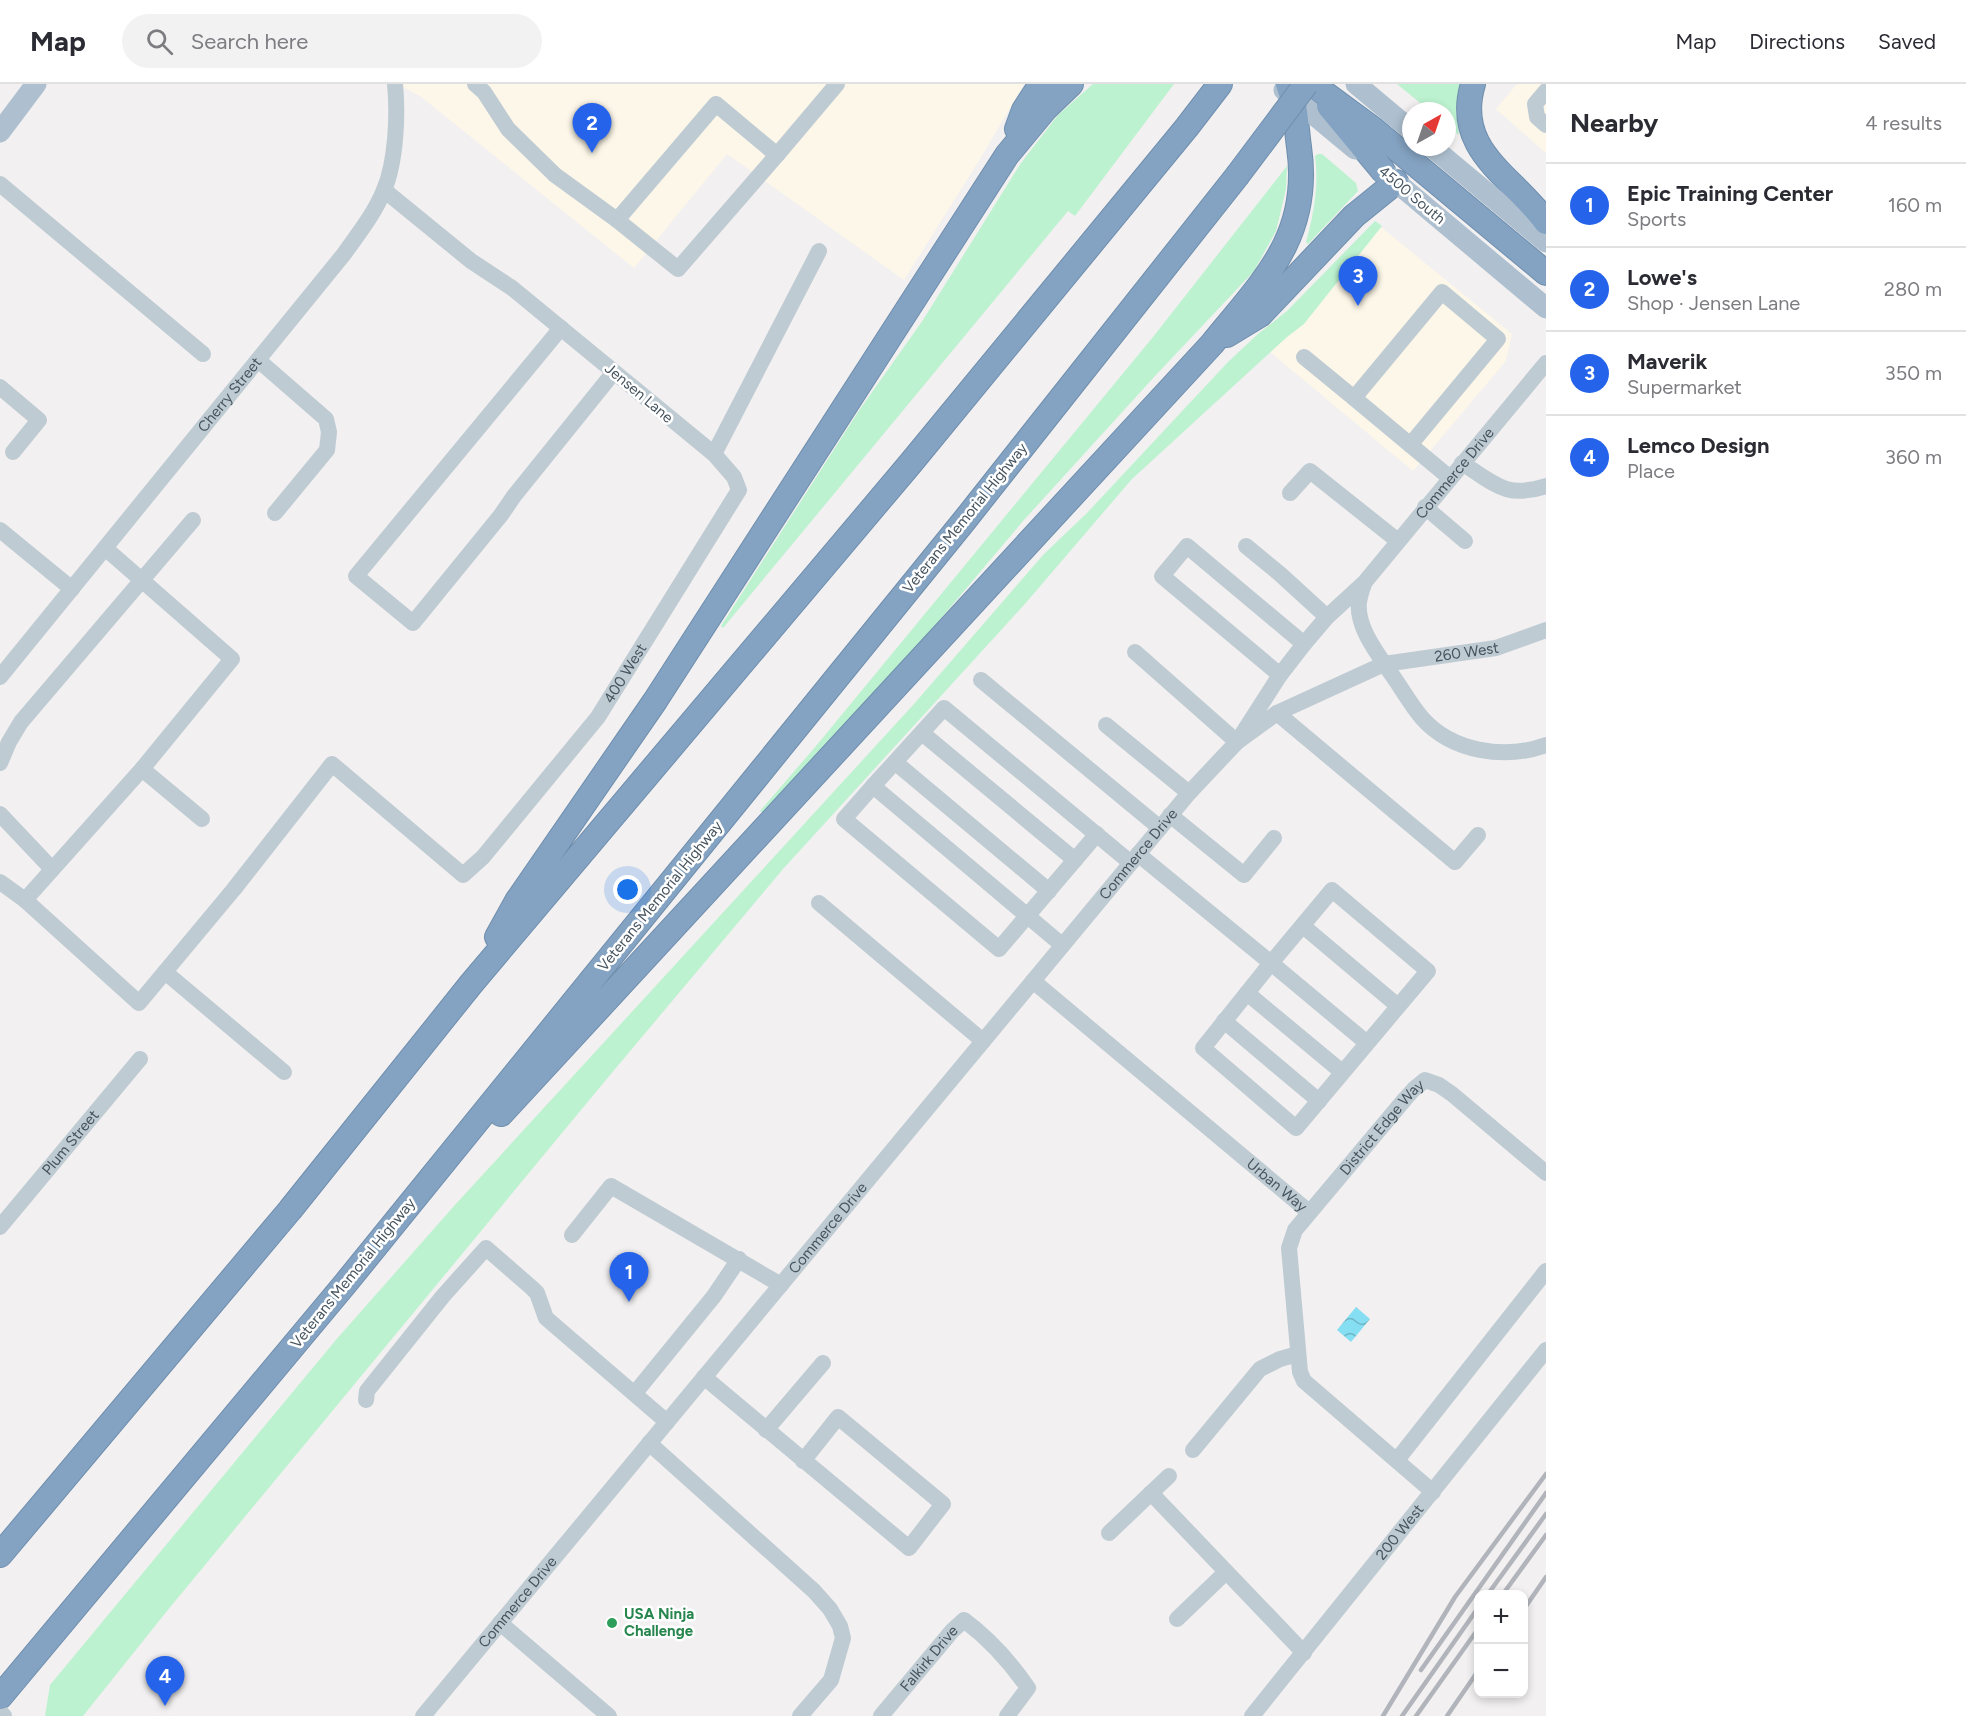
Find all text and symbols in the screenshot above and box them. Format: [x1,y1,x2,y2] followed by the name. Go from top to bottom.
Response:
[122,14,542,68] search box
[30,24,86,58] text: Map
[143,25,176,58] icon: search
[191,28,308,55] text: Search here
[1675,29,1716,54] text: Map
[1749,29,1845,54] text: Directions
[1878,29,1936,54] text: Saved
[1402,102,1456,156] north arrow
[572,104,612,153] pin: 2
[1570,107,1658,139] text: Nearby
[1865,111,1942,135] text: 4 results
[1375,162,1449,228] street label: 4500 South
[1627,180,1833,207] text: Epic Training Center
[1585,193,1594,217] text: 1
[1888,193,1942,217] text: 160 m
[1627,207,1686,231] text: Sports
[1338,256,1378,306] pin: 3
[1627,264,1697,291] text: Lowe's
[1584,277,1595,301] text: 2
[1884,277,1942,301] text: 280 m
[1627,291,1800,315] text: Shop · Jensen Lane
[1627,348,1707,375] text: Maverik
[194,353,266,436] street label: Cherry Street
[601,359,677,427] street label: Jensen Lane
[1584,361,1595,385] text: 3
[1885,361,1942,385] text: 350 m
[1627,375,1742,399] text: Supermarket
[1412,424,1498,523] street label: Commerce Drive
[1627,432,1770,459] text: Lemco Design
[899,439,1031,597] street label: Veterans Memorial Highway
[1583,445,1596,469] text: 4
[1885,445,1942,469] text: 360 m
[1627,459,1675,483] text: Place
[1433,639,1500,666] street label: 260 West
[600,640,651,707] street label: 400 West
[1095,805,1181,903] street label: Commerce Drive
[594,817,726,975] street label: Veterans Memorial Highway
[613,875,642,904] your location
[1336,1076,1428,1179] street label: District Edge Way
[38,1106,103,1179] street label: Plum Street
[1243,1155,1311,1216] street label: Urban Way
[785,1179,871,1277] street label: Commerce Drive
[287,1194,419,1352] street label: Veterans Memorial Highway
[610,1252,648,1302] pin: 1
[1372,1500,1428,1563] street label: 200 West
[474,1553,561,1651] street label: Commerce Drive
[1474,1590,1528,1698] map controls
[1474,1590,1528,1644] button: +
[624,1605,694,1640] place label: USA Ninja Challenge
[605,1616,619,1630] marker: USA Ninja Challenge
[896,1621,961,1695] street label: Falkirk Drive
[1474,1644,1528,1698] button: −
[146,1656,184,1706] pin: 4

